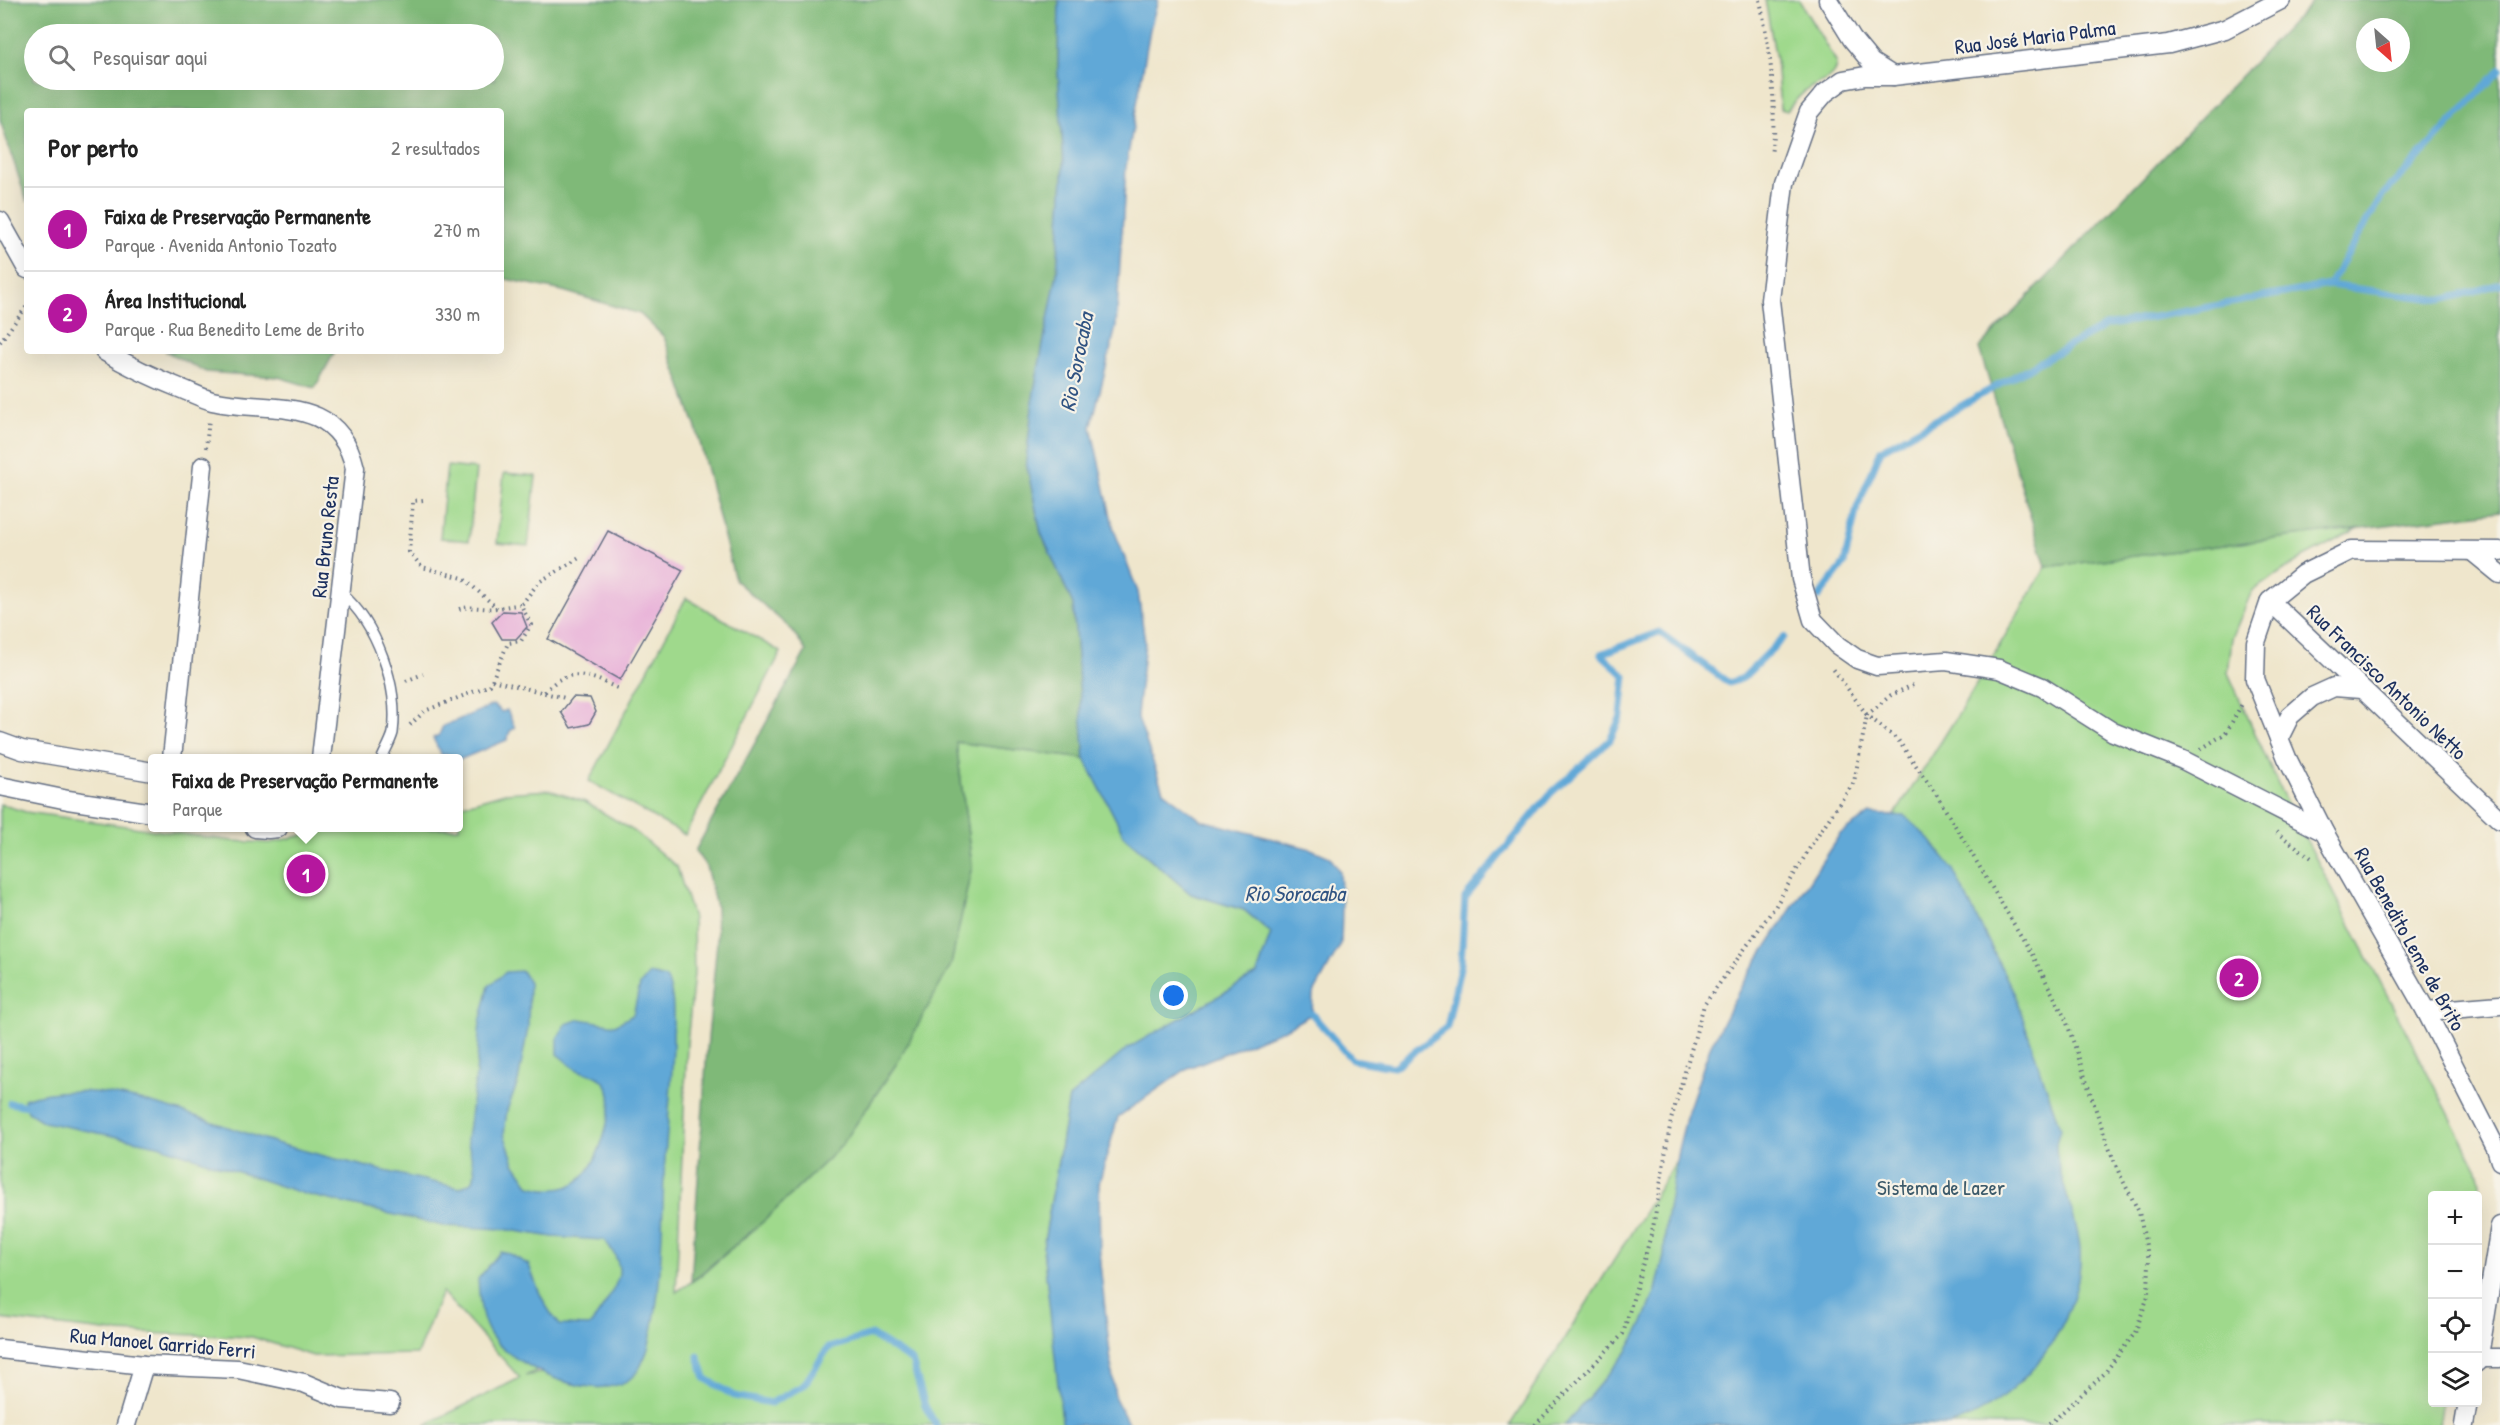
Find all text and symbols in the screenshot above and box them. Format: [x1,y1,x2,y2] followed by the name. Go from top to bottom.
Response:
[1953,13,2117,61] street label: Rua José Maria Palma
[2356,18,2410,72] north arrow
[24,24,504,90] search box
[45,41,78,74] icon: search
[93,42,208,72] text: Pesquisar aqui
[48,130,138,165] text: Por perto
[391,134,480,161] text: 2 resultados
[105,201,371,231] text: Faixa de Preservação Permanente
[64,216,71,243] text: 1
[434,216,480,243] text: 270 m
[105,231,337,258] text: Parque · Avenida Antonio Tozato
[105,285,246,315] text: Área Institucional
[63,300,72,327] text: 2
[435,300,480,327] text: 330 m
[1052,308,1101,414] water label: Rio Sorocaba
[105,315,364,342] text: Parque · Rua Benedito Leme de Brito
[304,475,346,599] street label: Rua Bruno Resta
[2301,598,2473,766] street label: Rua Francisco Antonio Netto
[148,754,463,832] popup
[172,765,439,795] text: Faixa de Preservação Permanente
[172,795,223,822] text: Parque
[2348,842,2472,1036] street label: Rua Benedito Leme de Brito
[286,852,326,896] pin: 1
[1245,878,1347,908] water label: Rio Sorocaba
[2220,956,2258,1000] pin: 2
[1159,981,1188,1010] your location
[1877,1173,2005,1202] park label: Sistema de Lazer
[2428,1191,2482,1407] map controls
[2428,1191,2482,1245] button: +
[2428,1245,2482,1299] button: −
[2428,1299,2482,1353] button: locate
[69,1320,257,1366] street label: Rua Manoel Garrido Ferri
[2428,1353,2482,1407] button: layers

